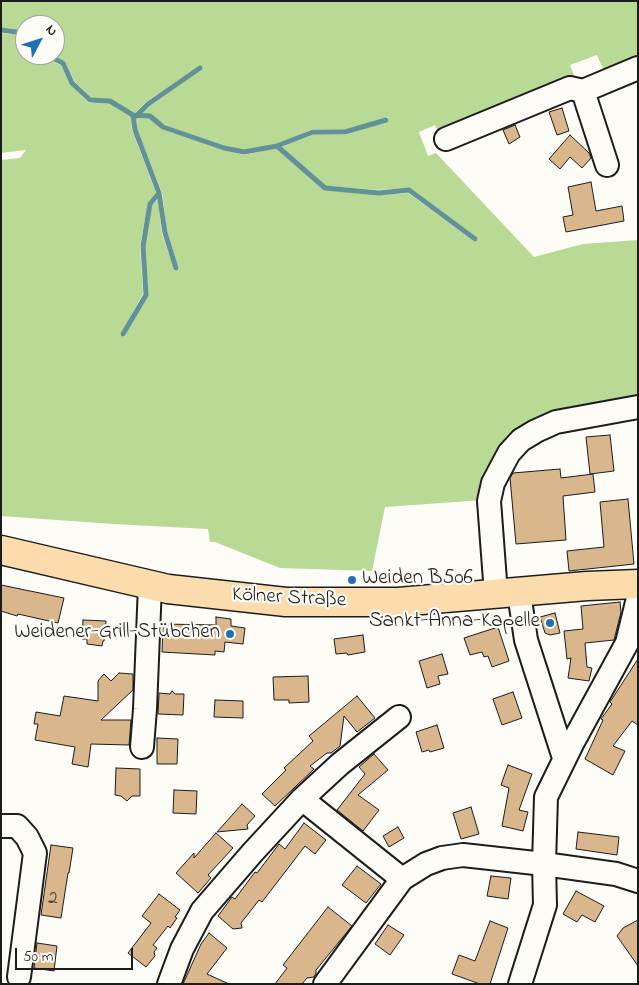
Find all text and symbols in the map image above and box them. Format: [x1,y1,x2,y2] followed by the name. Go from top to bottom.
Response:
[15,15,65,65] north arrow
[40,20,62,41] text: N
[362,567,473,593] place label: Weiden B506
[346,574,358,586] marker: Weiden B506
[231,583,347,615] street label: Kölner Straße
[369,610,540,636] place label: Sankt-Anna-Kapelle
[544,617,556,629] marker: Sankt-Anna-Kapelle
[14,621,220,647] place label: Weidener-Grill-Stübchen
[224,628,236,640] marker: Weidener-Grill-Stübchen
[48,889,58,911] house number: 2
[18,938,135,970] scale bar
[23,946,53,968] text: 50 m

